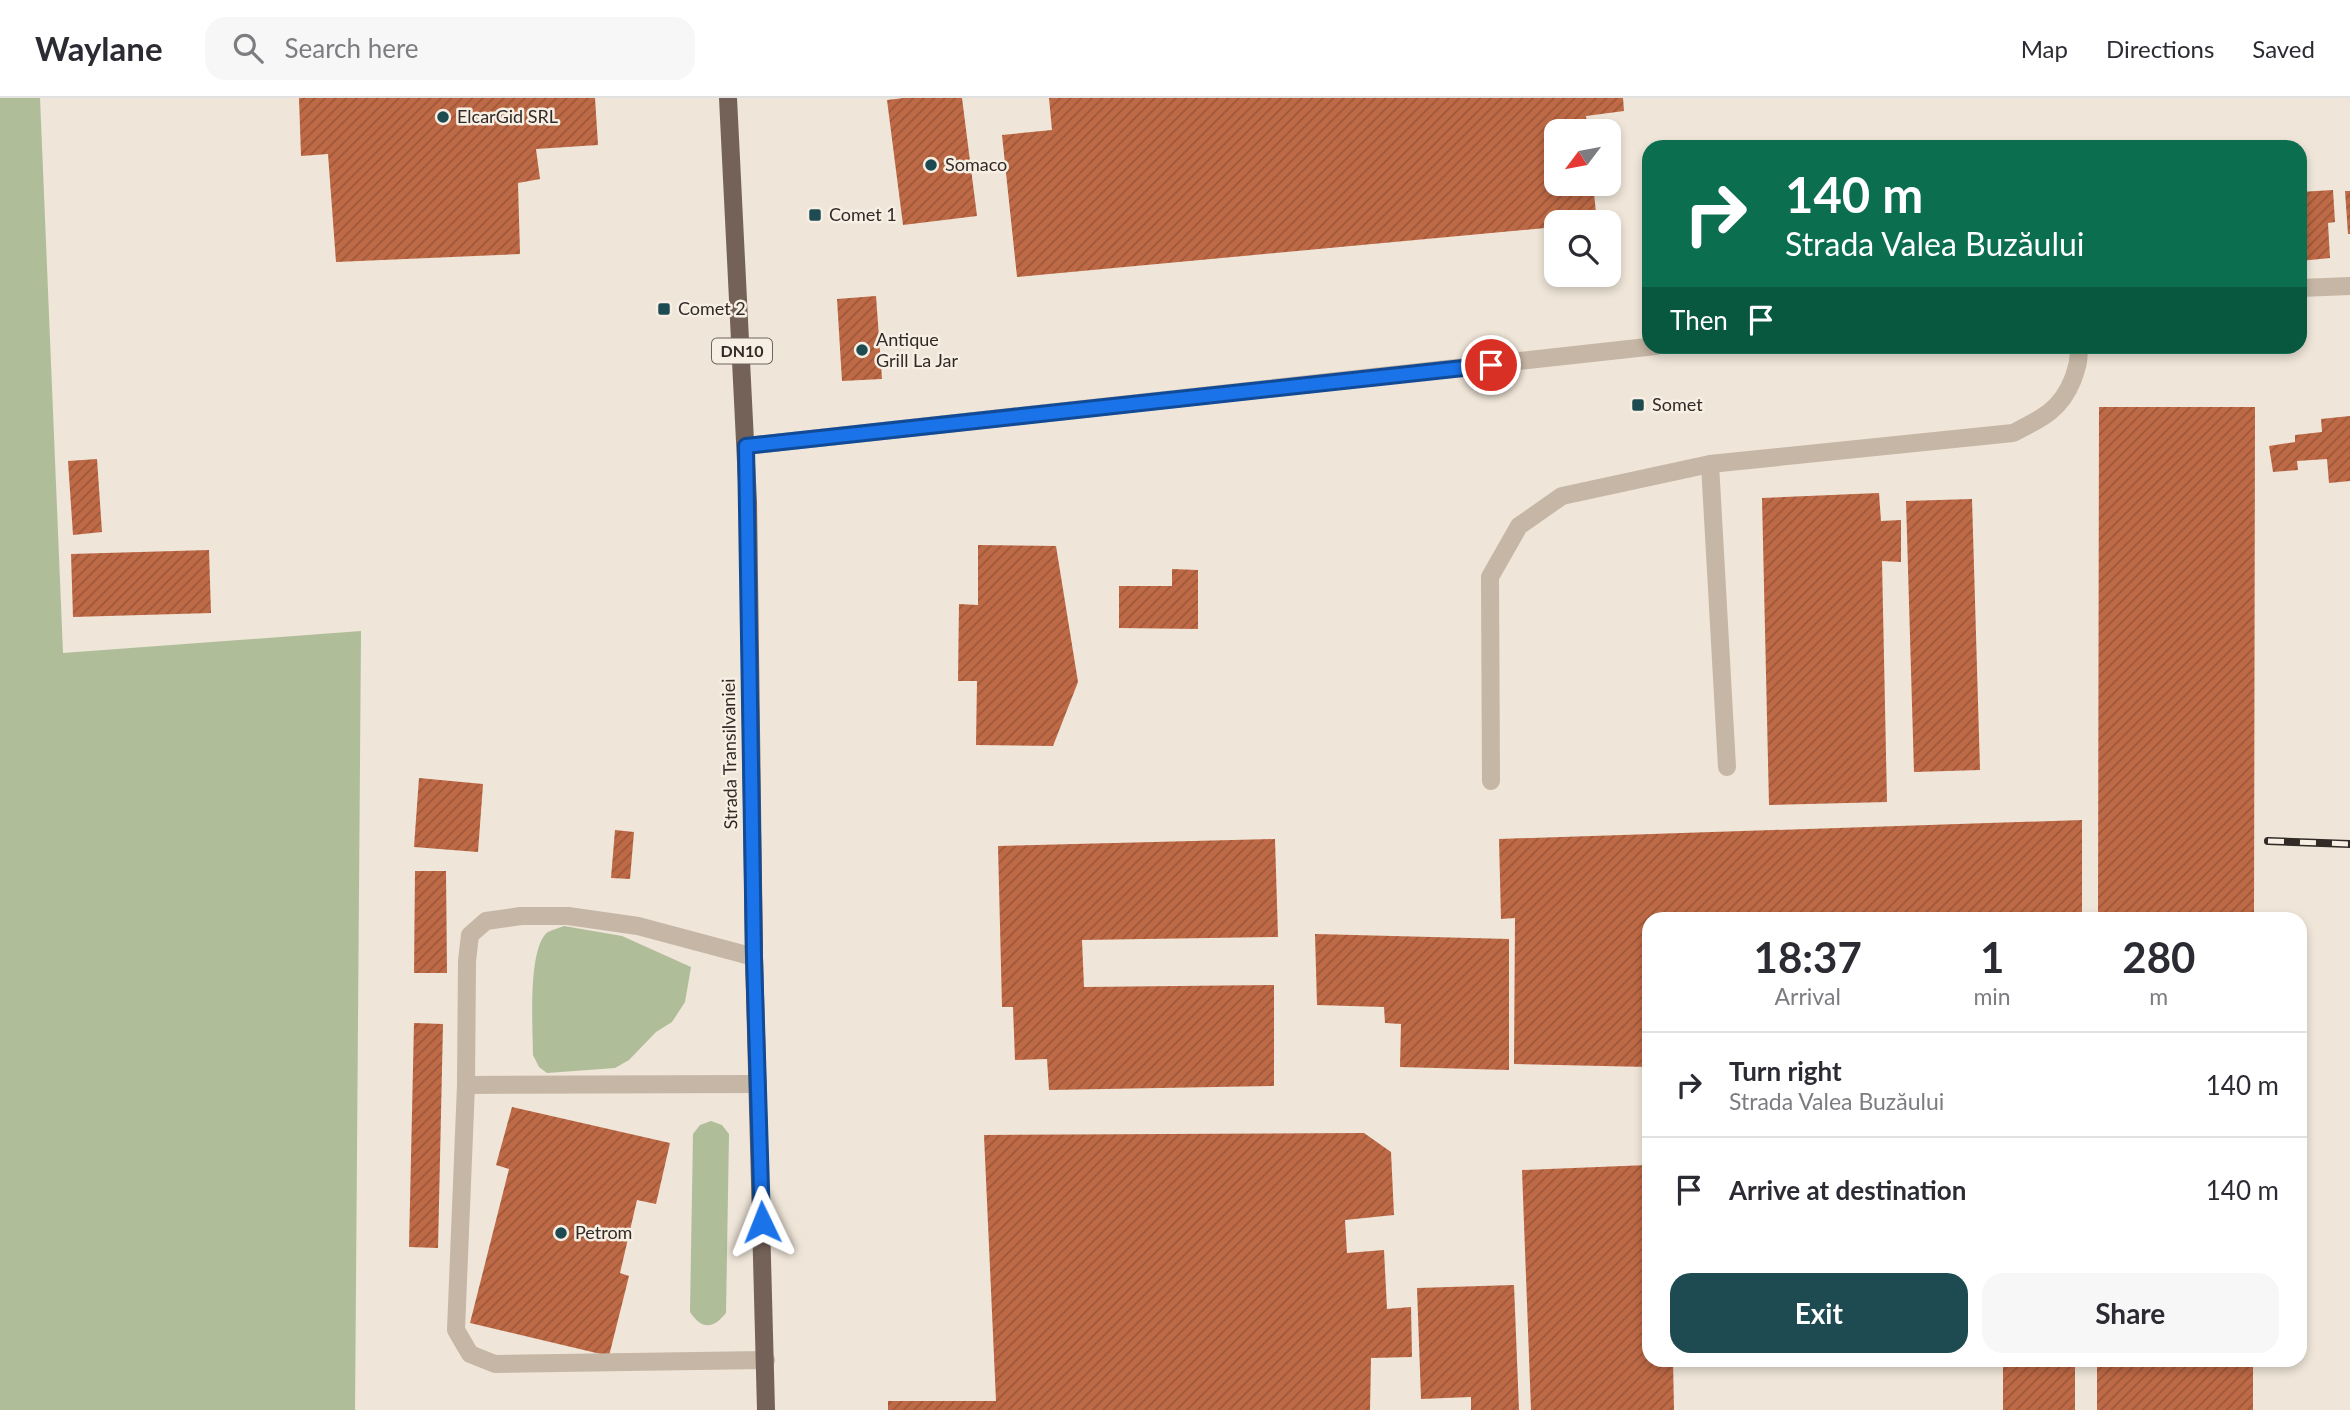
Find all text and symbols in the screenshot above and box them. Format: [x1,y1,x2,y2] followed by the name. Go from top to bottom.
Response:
[205,17,695,80] search box
[35,28,163,68] text: Waylane
[229,29,267,67] icon: search
[285,32,419,64] text: Search here
[2021,34,2068,63] text: Map
[2106,34,2214,63] text: Directions
[2252,34,2315,63] text: Saved
[457,105,558,127] place label: ElcarGid SRL
[435,109,451,125] marker: ElcarGid SRL
[1544,119,1620,196] north arrow
[1544,119,1621,287] map controls
[945,153,1007,175] place label: Somaco
[923,157,939,173] marker: Somaco
[1785,165,1923,223] text: 140 m
[1670,168,1761,259] icon: right
[829,203,897,225] place label: Comet 1
[807,207,823,223] marker: Comet 1
[1544,210,1621,287] button: search
[1785,224,2085,263] text: Strada Valea Buzăului
[678,297,746,319] place label: Comet 2
[656,301,672,317] marker: Comet 2
[1742,301,1780,339] icon: arrive
[1670,304,1728,336] text: Then
[876,328,958,371] place label: Antique Grill La Jar
[1461,335,1521,395] pin
[712,339,772,364] road number: DN10
[854,342,870,358] marker: Antique Grill La Jar
[1472,346,1510,384] icon: arrive
[1652,393,1703,415] place label: Somet
[1630,397,1646,413] marker: Somet
[717,678,741,830] street label: Strada Transilvaniei
[1754,932,1862,982] text: 18:37
[1980,932,2004,982] text: 1
[2122,932,2195,982] text: 280
[1775,982,1841,1010] text: Arrival
[1973,982,2011,1010] text: min
[2149,982,2168,1010] text: m
[1729,1055,1842,1087] text: Turn right
[1670,1066,1708,1104] icon: right
[2206,1069,2279,1101] text: 140 m
[1729,1087,1944,1115] text: Strada Valea Buzăului
[1670,1171,1708,1209] icon: arrive
[1729,1174,1966,1206] text: Arrive at destination
[2206,1174,2279,1206] text: 140 m
[725,1185,799,1259] position arrow
[575,1221,632,1243] place label: Petrom
[553,1225,569,1241] marker: Petrom
[1670,1273,1968,1353] button: Exit
[1982,1273,2279,1353] button: Share

